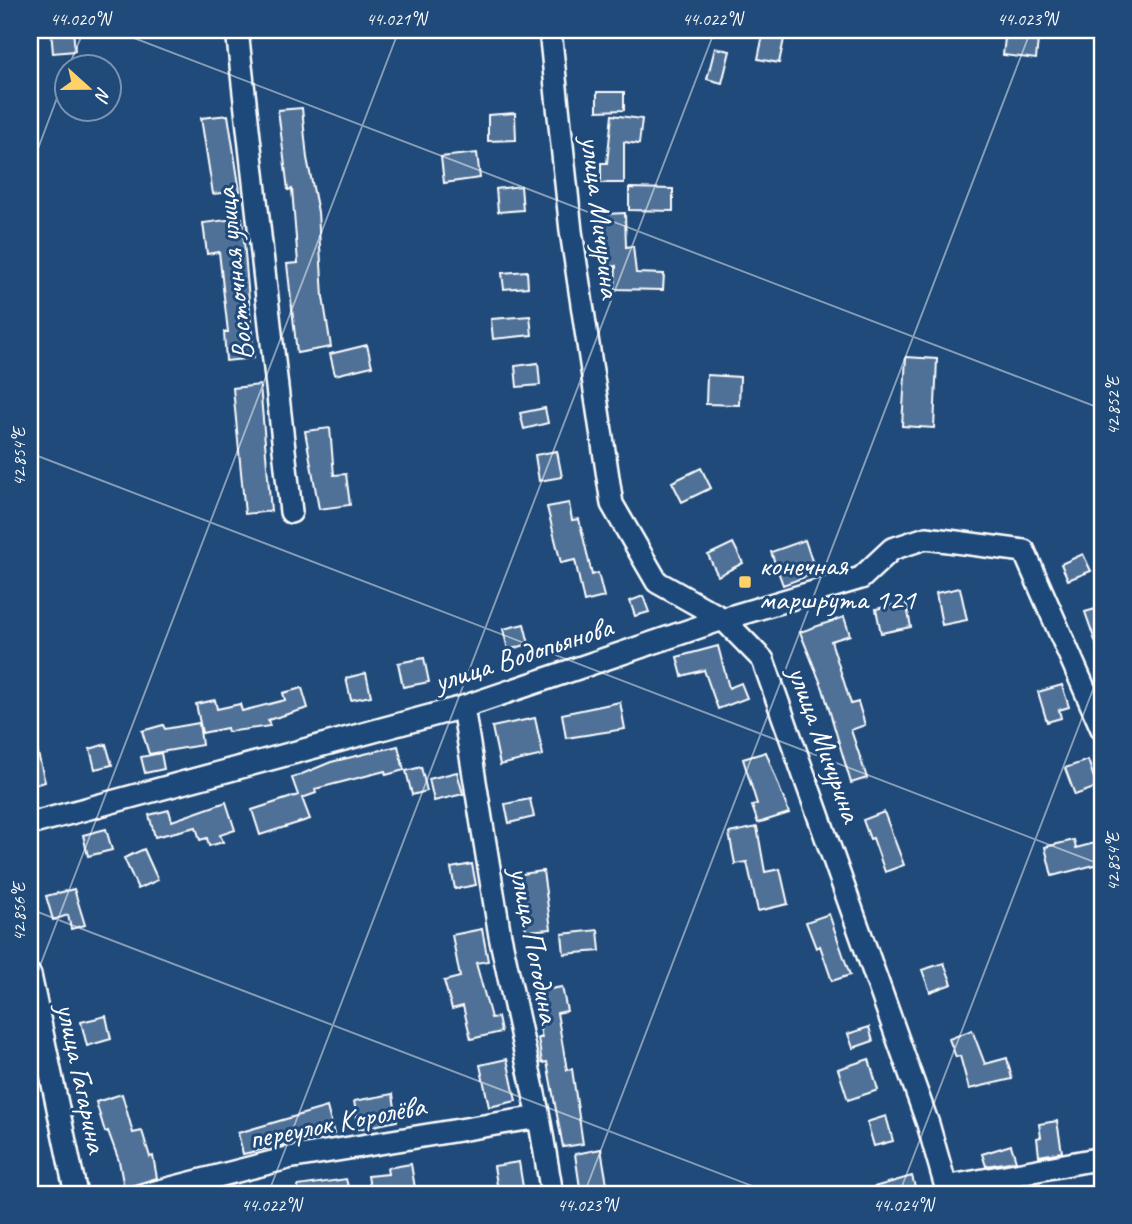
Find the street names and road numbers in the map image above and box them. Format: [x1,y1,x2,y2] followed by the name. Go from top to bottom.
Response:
[572,132,630,302] street label: улица Мичурина
[206,184,262,362] street label: Восточная улица
[427,607,619,701] street label: улица Водопьянова
[779,659,871,829] street label: улица Мичурина
[501,862,569,1028] street label: улица Погодина
[47,998,117,1158] street label: улица Гагарина
[246,1086,430,1158] street label: переулок Королёва

